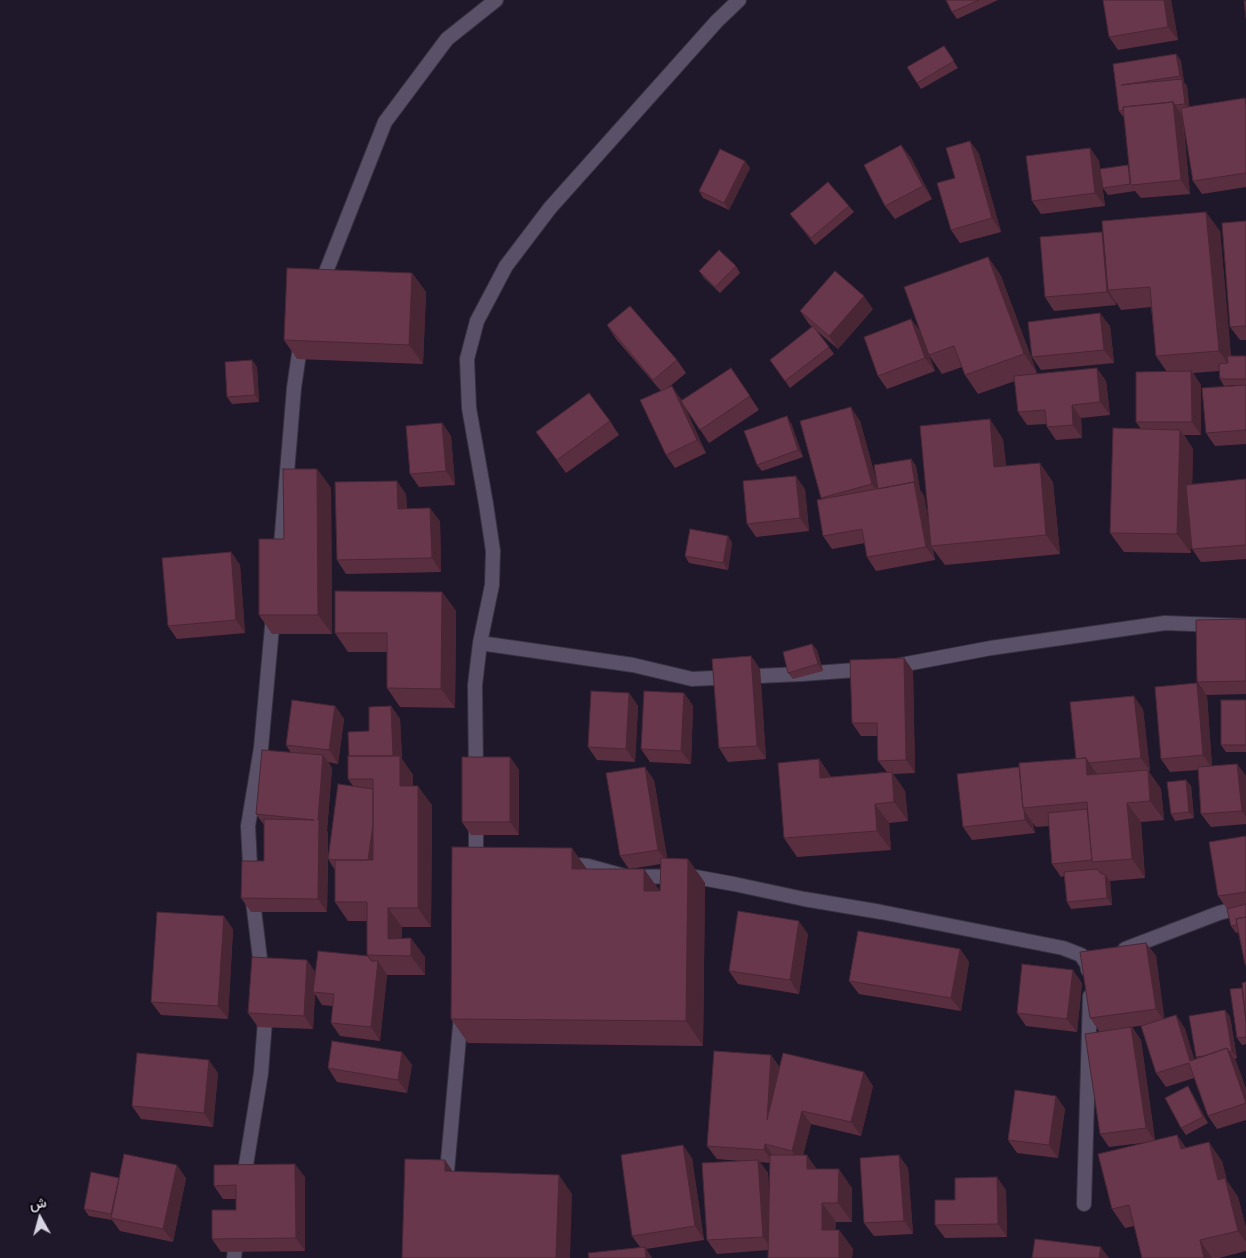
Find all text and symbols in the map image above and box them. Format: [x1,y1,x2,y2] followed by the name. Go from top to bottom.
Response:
[15,1193,65,1243] north arrow
[29,1194,47,1212] text: ش

